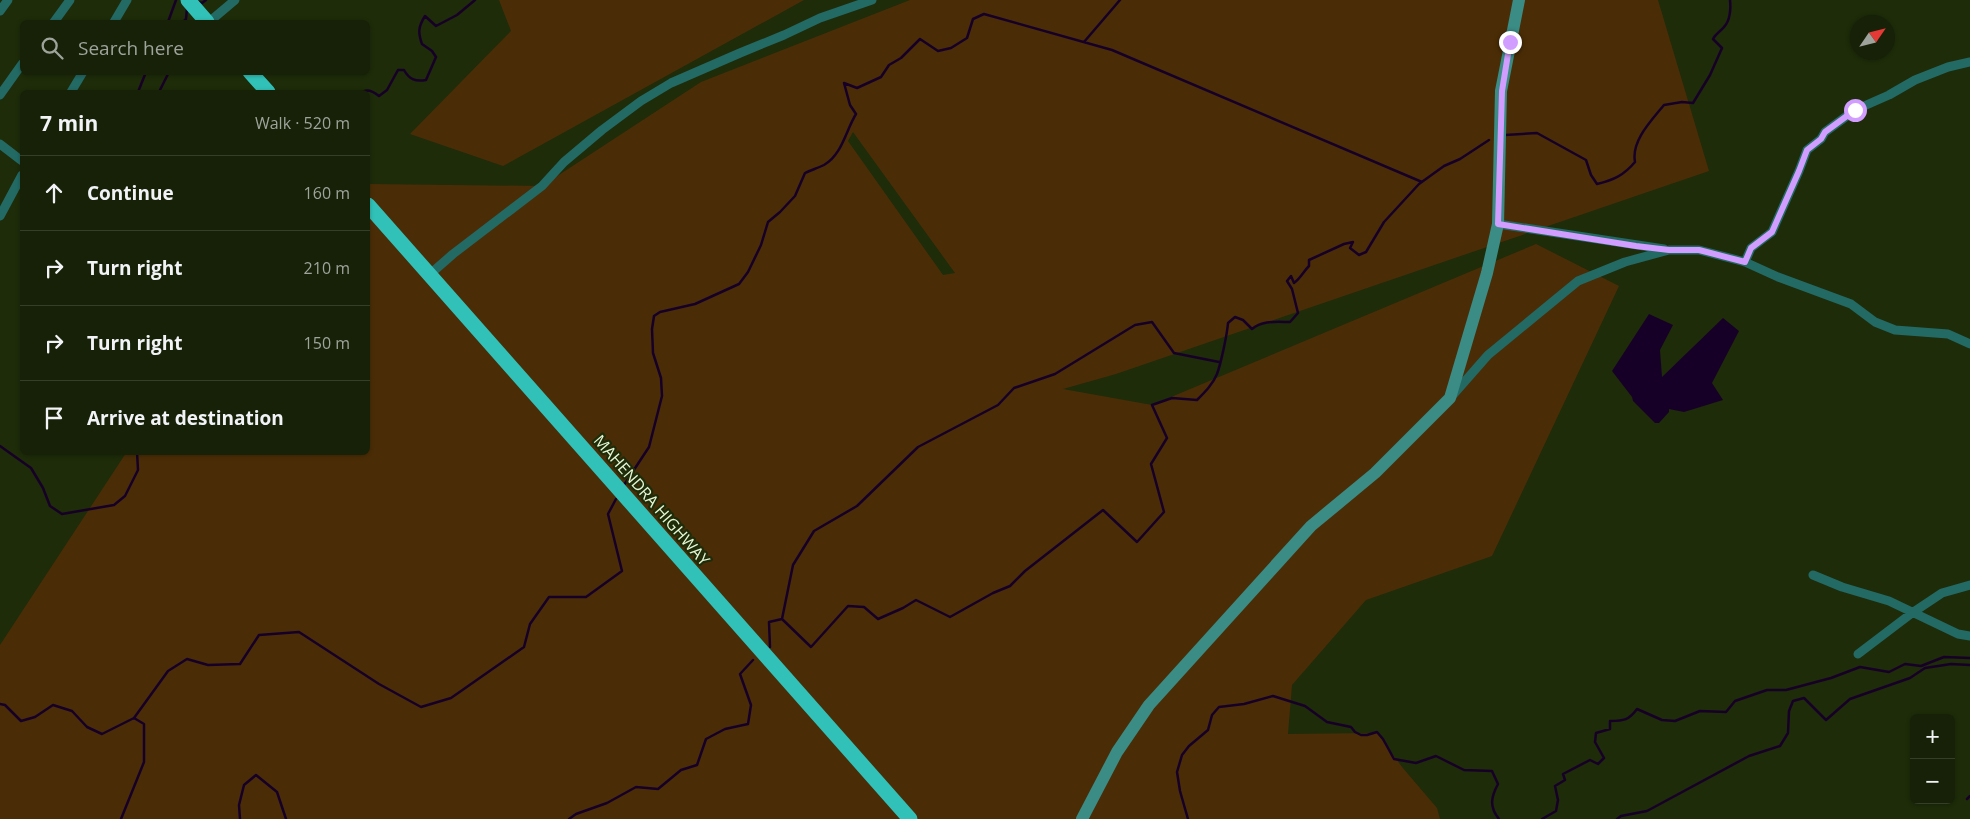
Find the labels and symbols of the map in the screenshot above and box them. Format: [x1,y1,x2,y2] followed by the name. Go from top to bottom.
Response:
[1850,15,1895,60] north arrow
[1499,31,1522,54] route end
[1844,99,1867,122] route start
[589,430,715,570] street label: MAHENDRA HIGHWAY

